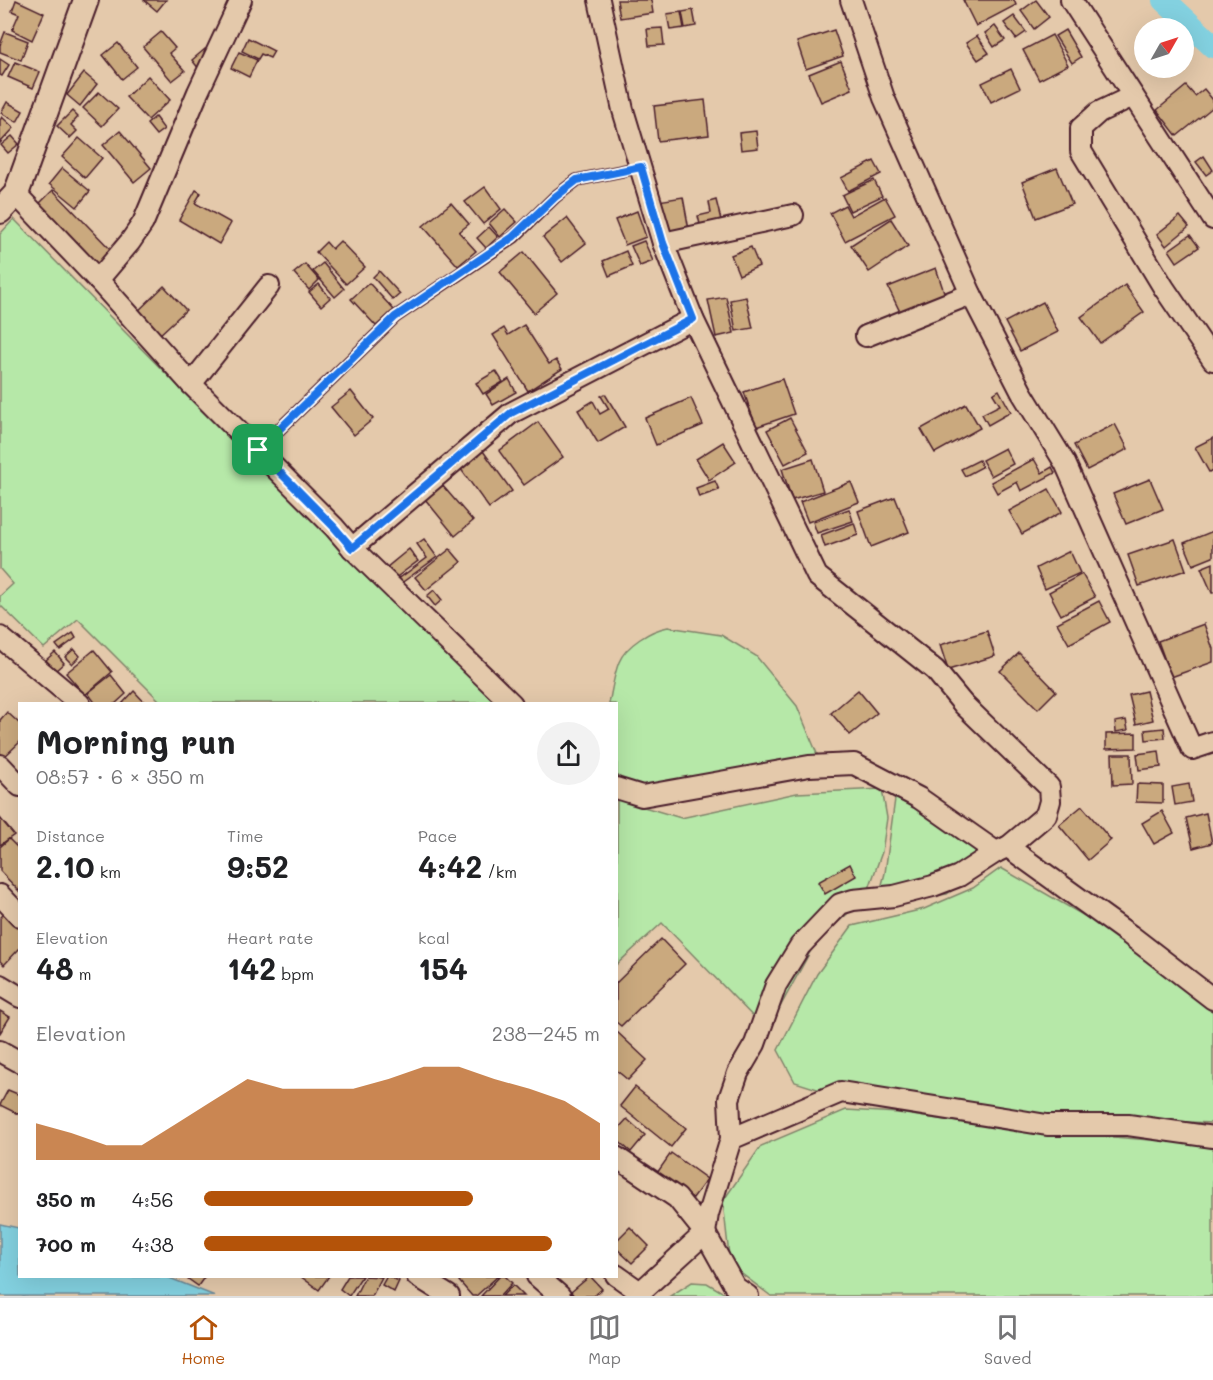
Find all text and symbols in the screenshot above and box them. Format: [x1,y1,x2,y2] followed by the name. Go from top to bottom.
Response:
[1134,18,1194,78] north arrow
[1134,18,1194,78] map controls
[232,424,283,475] pin
[241,433,274,466] icon: arrive
[36,719,236,762] text: Morning run
[537,722,600,785] button: share
[36,763,205,789] text: 08:57 · 6 × 350 m
[36,825,105,846] text: Distance
[227,825,263,846] text: Time
[418,825,457,846] text: Pace
[36,846,95,886] text: 2.10
[227,846,289,886] text: 9:52
[418,846,482,886] text: 4:42
[95,861,121,882] text: km
[482,861,517,882] text: /km
[36,927,108,948] text: Elevation
[227,927,313,948] text: Heart rate
[418,927,450,948] text: kcal
[36,948,74,988] text: 48
[227,948,276,988] text: 142
[418,948,468,988] text: 154
[74,963,92,984] text: m
[276,963,314,984] text: bpm
[36,1020,126,1046] text: Elevation
[492,1020,600,1046] text: 238–245 m
[36,1186,96,1212] text: 350 m
[132,1186,174,1212] text: 4:56
[36,1231,96,1257] text: 700 m
[132,1231,174,1257] text: 4:38
[181,1311,225,1368] tab: Home
[588,1311,621,1368] tab: Map
[984,1311,1031,1368] tab: Saved

